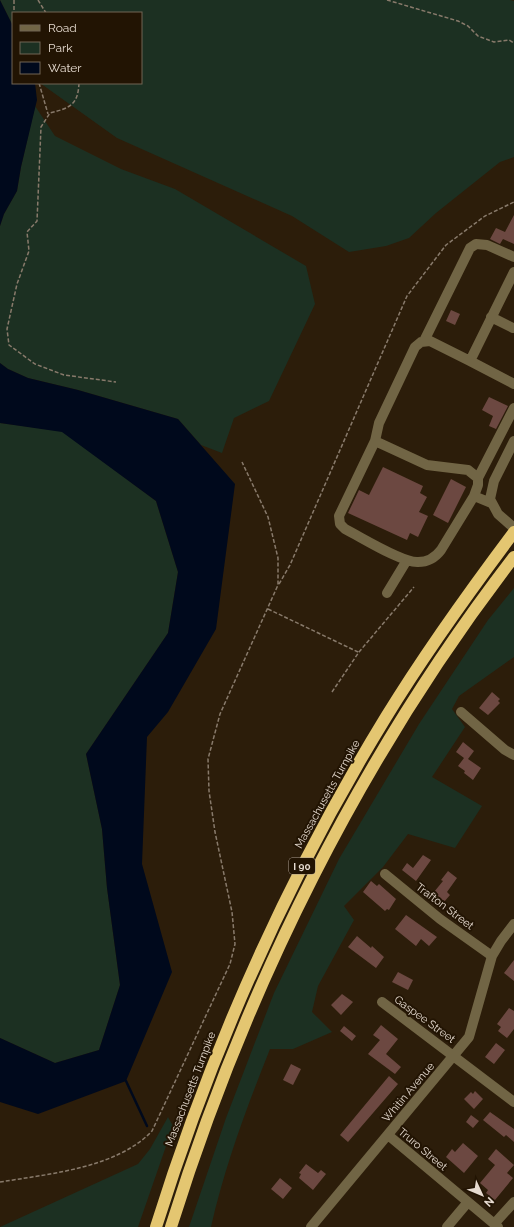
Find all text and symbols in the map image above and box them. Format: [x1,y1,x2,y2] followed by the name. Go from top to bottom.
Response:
[12,12,142,84] legend
[48,21,77,35] text: Road
[48,41,73,55] text: Park
[48,61,82,75] text: Water
[292,737,363,851] street label: Massachusetts Turnpike
[289,858,315,874] road number: I 90
[413,880,476,933] street label: Trafton Street
[392,993,458,1046] street label: Gaspee Street
[163,1029,219,1148] street label: Massachusetts Turnpike
[380,1059,437,1125] street label: Whitin Avenue
[396,1125,450,1174] street label: Truro Street
[462,1175,502,1215] north arrow
[481,1194,496,1209] text: N

